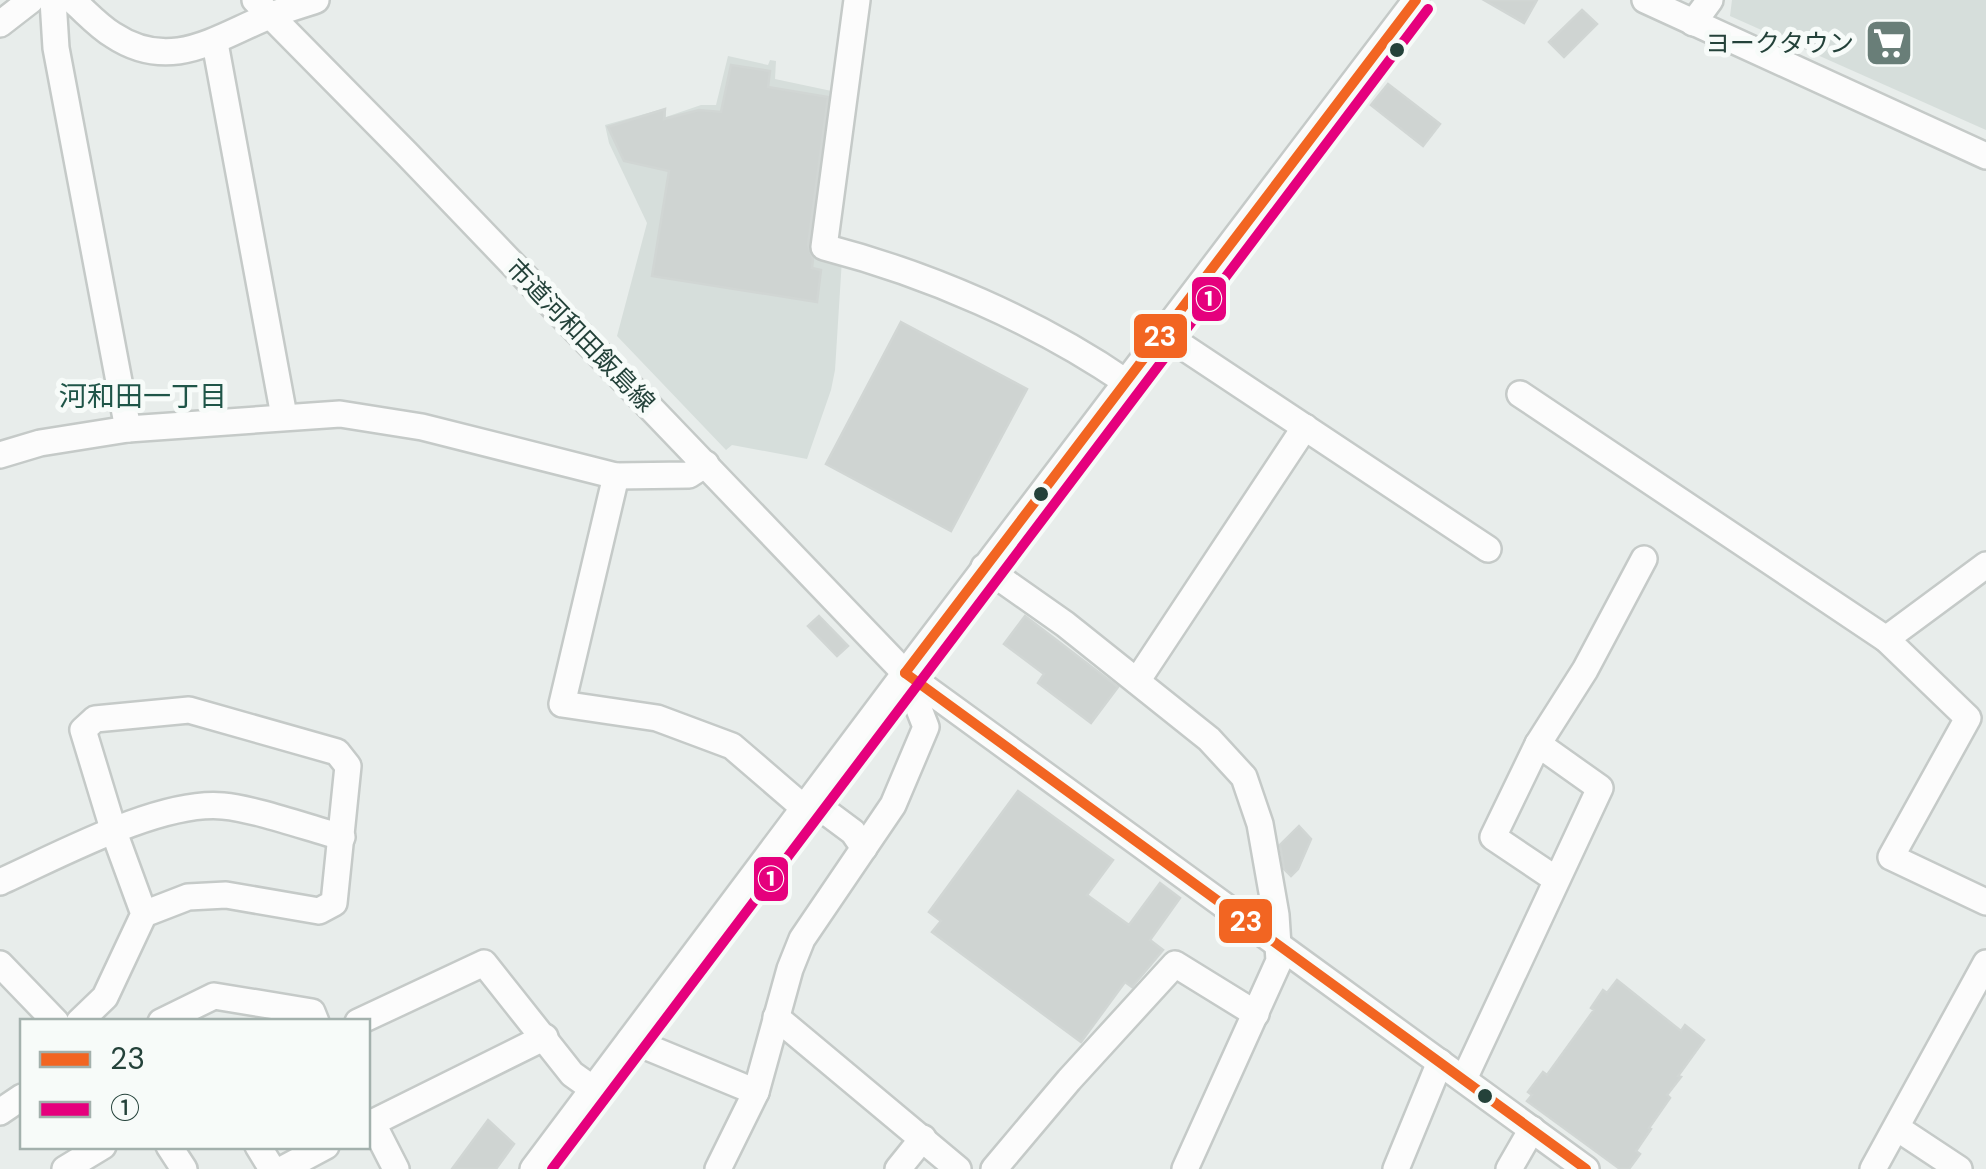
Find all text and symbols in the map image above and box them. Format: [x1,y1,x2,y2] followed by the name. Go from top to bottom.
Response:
[1863,17,1915,69] supermarket icon: ヨークタウン
[1705,27,1854,60] place label: ヨークタウン
[1387,40,1407,60] unlabelled marker
[499,252,662,419] street label: 市道河和田飯島線
[1190,275,1228,323] line badge: ①
[1195,281,1223,318] text: ①
[1132,312,1189,360] line badge: 23
[1143,318,1177,355] text: 23
[59,378,227,415] district label: 河和田一丁目
[1031,484,1051,504] unlabelled marker
[752,855,790,903] line badge: ①
[757,861,785,898] text: ①
[1217,897,1274,945] line badge: 23
[1229,903,1263,940] text: 23
[20,1019,370,1149] legend
[110,1039,145,1078] text: 23
[1475,1086,1495,1106] unlabelled marker
[110,1089,140,1128] text: ①

